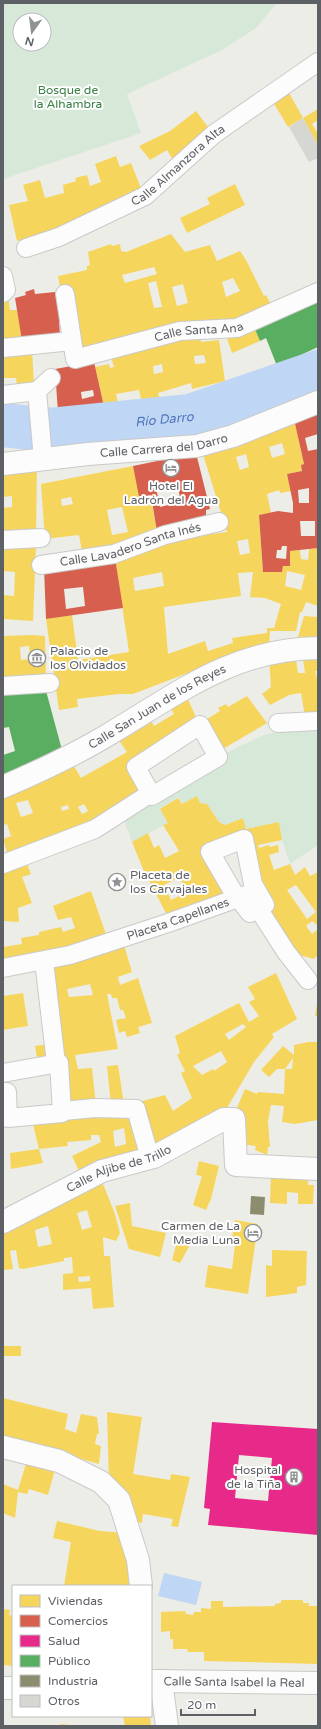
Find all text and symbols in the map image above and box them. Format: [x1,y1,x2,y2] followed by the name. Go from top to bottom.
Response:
[12,12,52,52] north arrow
[24,34,36,49] text: N
[34,83,102,111] park label: Bosque de la Alhambra
[129,122,228,209] street label: Calle Almanzora Alta
[153,319,246,345] street label: Calle Santa Ana
[134,409,195,430] water label: Río Darro
[99,431,229,460] street label: Calle Carrera del Darro
[161,458,181,478] hotel icon: Hotel El Ladrón del Agua
[124,479,218,507] place label: Hotel El Ladrón del Agua
[59,520,203,569] street label: Calle Lavadero Santa Inés
[50,644,126,672] place label: Palacio de los Olvidados
[27,648,47,668] museum icon: Palacio de los Olvidados
[86,662,228,752] street label: Calle San Juan de los Reyes
[130,868,207,896] place label: Placeta de los Carvajales
[107,872,127,892] place icon: Placeta de los Carvajales
[125,895,231,943] street label: Placeta Capellanes
[64,1142,174,1195] street label: Calle Aljibe de Trillo
[161,1219,240,1247] place label: Carmen de La Media Luna
[243,1223,263,1243] hotel icon: Carmen de La Media Luna
[226,1463,281,1491] place label: Hospital de la Tiña
[284,1467,304,1487] building icon: Hospital de la Tiña
[12,1585,152,1717] legend
[48,1594,103,1608] text: Viviendas
[48,1614,108,1628] text: Comercios
[48,1634,80,1648] text: Salud
[48,1654,90,1668] text: Público
[48,1674,98,1688] text: Industria
[163,1674,305,1690] street label: Calle Santa Isabel la Real
[181,1691,255,1717] scale bar
[48,1694,80,1708] text: Otros
[187,1698,216,1712] text: 20 m

